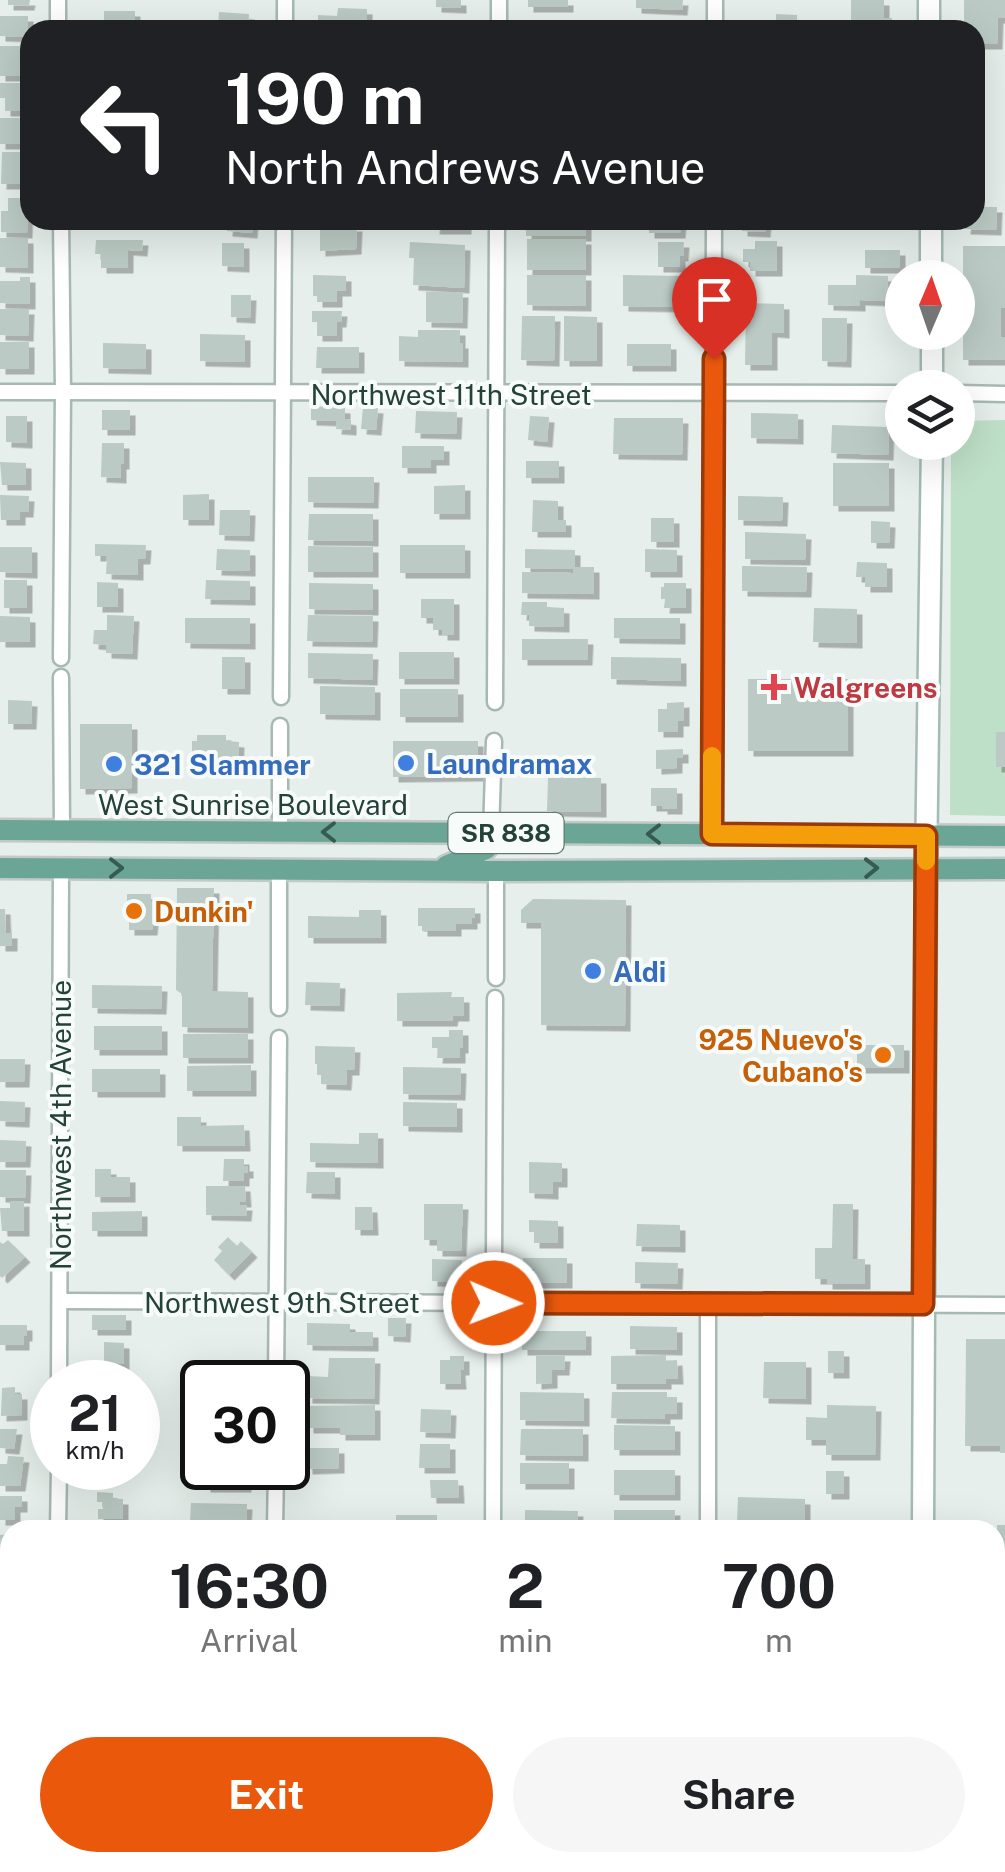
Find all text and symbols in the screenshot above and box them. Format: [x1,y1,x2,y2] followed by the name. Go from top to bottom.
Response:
[225,57,424,140] text: 190 m
[60,60,190,190] icon: left
[225,141,706,194] text: North Andrews Avenue
[672,257,757,360] pin
[885,260,975,350] north arrow
[885,260,975,460] map controls
[687,272,742,327] icon: arrive
[885,370,975,460] button: layers
[310,378,592,411] street label: Northwest 11th Street
[794,671,938,704] place label: Walgreens
[763,676,785,698] marker: Walgreens
[426,747,592,780] place label: Laundramax
[134,748,311,781] place label: 321 Slammer
[395,752,417,774] marker: Laundramax
[103,753,125,775] marker: 321 Slammer
[98,788,408,821] street label: West Sunrise Boulevard
[448,813,564,853] road number: SR 838
[320,821,336,843] one-way arrow
[645,823,660,845] one-way arrow
[108,857,124,879] one-way arrow
[864,858,880,879] one-way arrow
[154,895,254,928] place label: Dunkin'
[123,900,145,922] marker: Dunkin'
[613,955,666,988] place label: Aldi
[582,960,604,982] marker: Aldi
[44,980,77,1270] street label: Northwest 4th Avenue
[698,1023,863,1088] place label: 925 Nuevo's Cubano's
[872,1044,894,1066] marker: 925 Nuevo's Cubano's
[442,1251,546,1355] position arrow
[144,1286,420,1319] street label: Northwest 9th Street
[180,1360,310,1490] speed limit sign: 30
[68,1383,122,1442] text: 21
[66,1435,124,1465] text: km/h
[169,1551,329,1622] text: 16:30
[506,1551,544,1622] text: 2
[722,1551,836,1622] text: 700
[200,1622,299,1659] text: Arrival
[498,1622,553,1659] text: min
[765,1622,793,1659] text: m
[40,1737,493,1852] button: Exit
[513,1737,965,1852] button: Share

